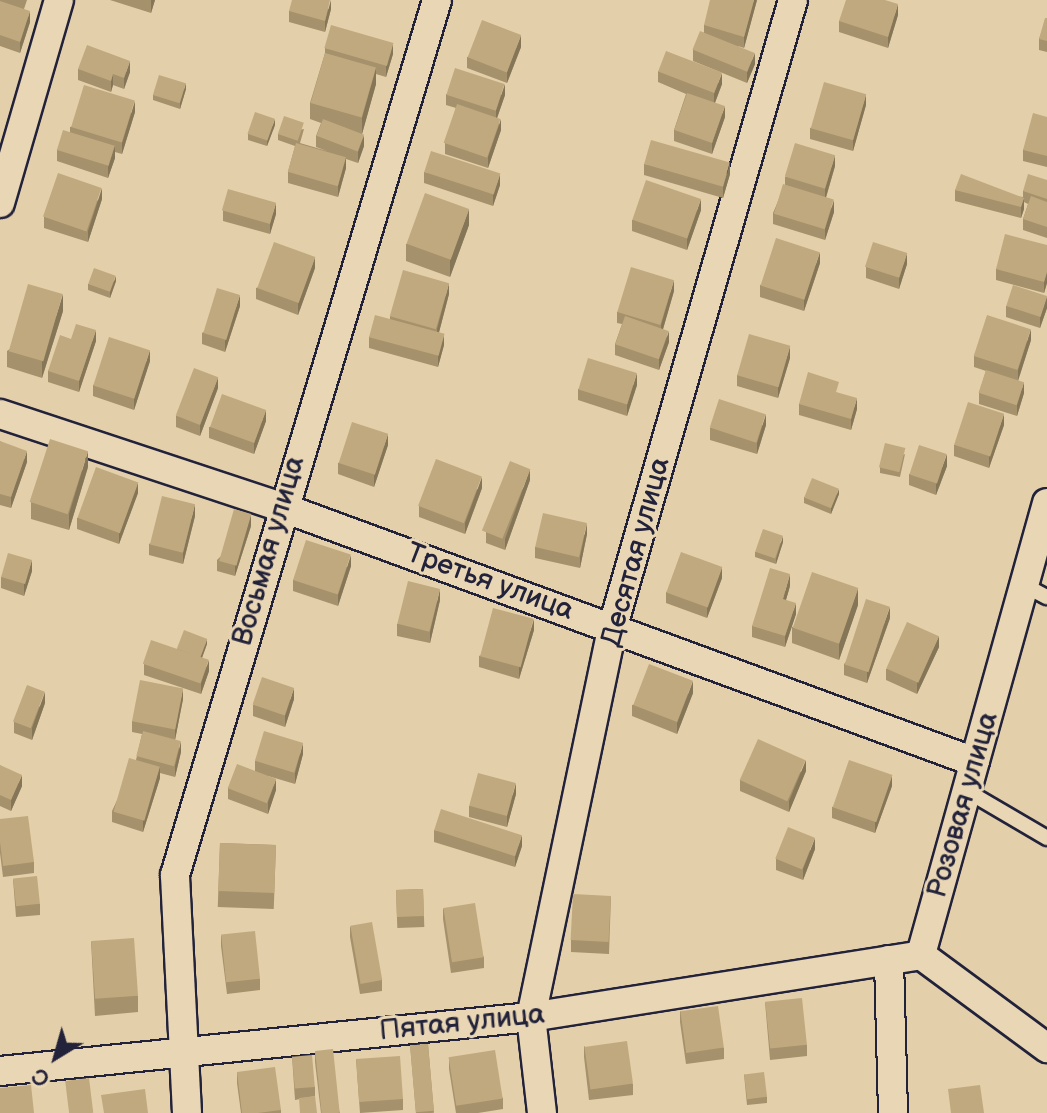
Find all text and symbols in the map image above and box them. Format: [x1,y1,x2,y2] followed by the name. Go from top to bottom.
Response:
[226,452,312,650] street label: Восьмая улица
[595,454,677,650] street label: Десятая улица
[402,536,578,628] street label: Третья улица
[920,708,1006,902] street label: Розовая улица
[378,998,546,1048] street label: Пятая улица
[16,1017,96,1097] north arrow
[27,1061,55,1092] text: С

